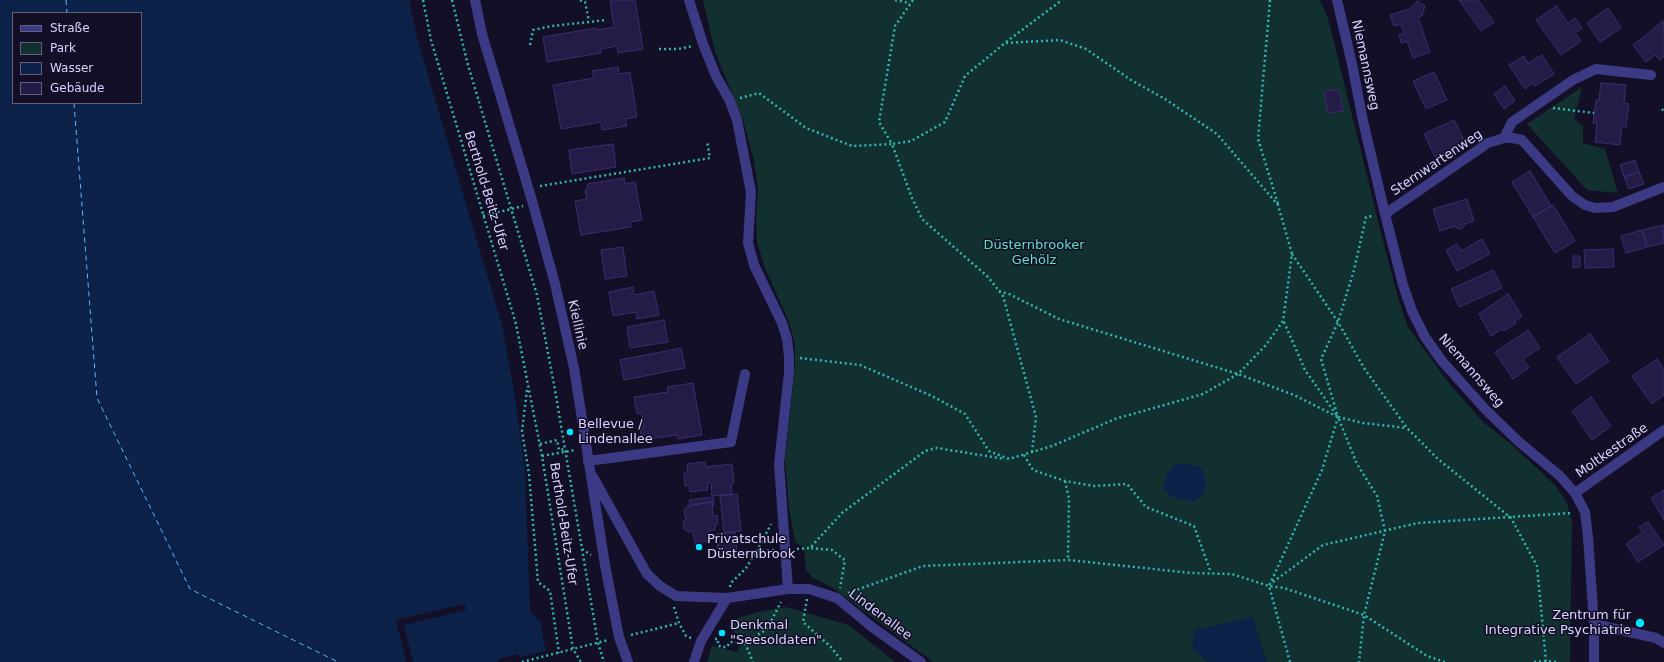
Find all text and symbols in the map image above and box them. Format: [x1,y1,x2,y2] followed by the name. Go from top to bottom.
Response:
[12,12,142,104] legend
[1348,18,1382,112] street label: Niemannsweg
[50,21,90,35] text: Straße
[50,41,76,55] text: Park
[50,61,93,75] text: Wasser
[50,81,104,95] text: Gebäude
[1388,127,1486,199] street label: Sternwartenweg
[460,129,512,253] street label: Berthold-Beitz-Ufer
[983,238,1085,269] park label: Düsternbrooker Gehölz
[564,298,590,352] street label: Kiellinie
[1435,331,1507,411] street label: Niemannsweg
[578,417,653,448] place label: Bellevue / Lindenallee
[1573,420,1651,482] street label: Moltkestraße
[565,427,575,437] marker: Bellevue / Lindenallee
[546,461,580,587] street label: Berthold-Beitz-Ufer
[707,532,795,563] place label: Privatschule Düsternbrook
[694,542,704,552] marker: Privatschule Düsternbrook
[845,586,915,644] street label: Lindenallee
[1485,608,1631,639] place label: Zentrum für Integrative Psychiatrie
[1634,617,1646,629] marker: Zentrum für Integrative Psychiatrie
[730,618,822,649] place label: Denkmal "Seesoldaten"
[717,628,727,638] marker: Denkmal "Seesoldaten"

